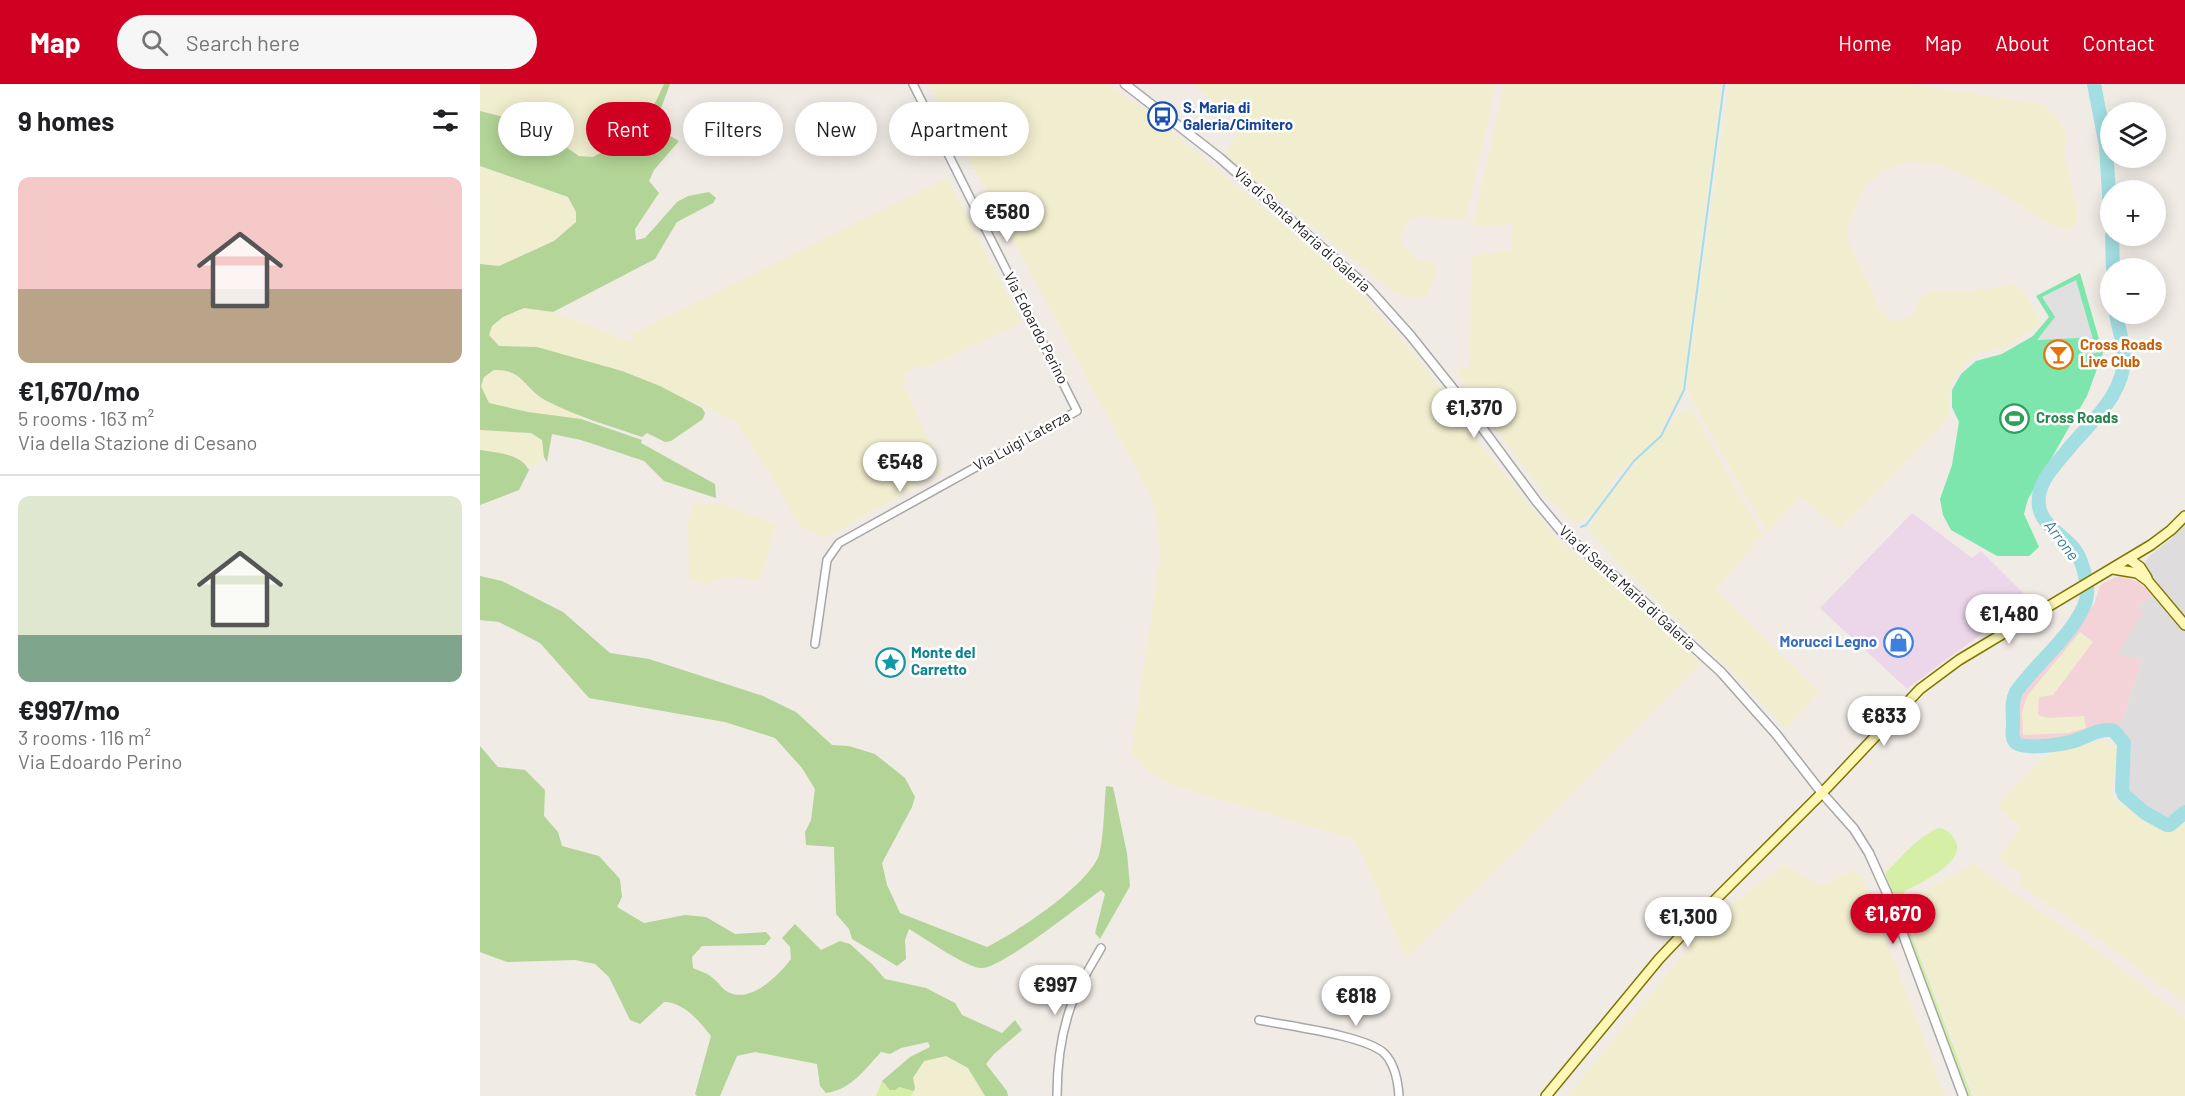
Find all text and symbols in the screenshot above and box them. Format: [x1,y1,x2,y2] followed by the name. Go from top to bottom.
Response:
[117,15,537,69] search box
[30,25,81,59] text: Map
[138,26,171,59] icon: search
[186,29,300,55] text: Search here
[1838,30,1892,55] text: Home
[1925,30,1962,55] text: Map
[1995,30,2050,55] text: About
[2083,30,2155,55] text: Contact
[1183,98,1293,133] place label: S. Maria di Galeria/Cimitero
[1146,101,1178,133] bus stop icon: S. Maria di Galeria/Cimitero
[498,102,574,156] chip: Buy
[586,102,671,156] chip: Rent
[683,102,783,156] chip: Filters
[795,102,877,156] chip: New
[889,102,1029,156] chip: Apartment
[2100,102,2166,324] map controls
[2100,102,2166,168] button: layers
[429,104,462,137] icon: filters
[18,105,114,136] text: 9 homes
[1231,163,1375,295] street label: Via di Santa Maria di Galeria
[2100,180,2166,246] button: +
[971,192,1043,243] pin: €580
[984,199,1030,223] text: €580
[186,216,294,324] icon: home
[2100,258,2166,324] button: −
[1001,269,1073,387] street label: Via Edoardo Perino
[2080,335,2163,370] place label: Cross Roads Live Club
[2043,338,2075,370] bar icon: Cross Roads Live Club
[18,375,140,406] text: €1,670/mo
[1425,388,1523,439] pin: €1,370
[1445,395,1503,419] text: €1,370
[1999,402,2031,434] sports icon: Cross Roads
[18,406,154,430] text: 5 rooms · 163 m²
[970,406,1073,474] street label: Via Luigi Laterza
[2036,408,2119,426] place label: Cross Roads
[18,430,257,454] text: Via della Stazione di Cesano
[864,442,936,493] pin: €548
[877,449,923,473] text: €548
[2041,516,2084,564] water label: Arrone
[1556,521,1700,653] street label: Via di Santa Maria di Galeria
[186,535,294,643] icon: home
[1960,594,2058,645] pin: €1,480
[1979,601,2039,625] text: €1,480
[1882,626,1914,658] shop icon: Morucci Legno
[1780,632,1877,650] place label: Morucci Legno
[911,643,975,678] place label: Monte del Carretto
[874,646,906,678] place icon: Monte del Carretto
[18,694,120,725] text: €997/mo
[1848,696,1920,747] pin: €833
[1861,703,1907,727] text: €833
[18,725,151,749] text: 3 rooms · 116 m²
[18,749,182,773] text: Via Edoardo Perino
[1844,894,1942,945] pin: €1,670
[1639,897,1737,948] pin: €1,300
[1864,901,1922,925] text: €1,670
[1659,904,1717,928] text: €1,300
[1019,965,1091,1016] pin: €997
[1033,972,1077,996] text: €997
[1320,976,1392,1027] pin: €818
[1335,983,1377,1007] text: €818

